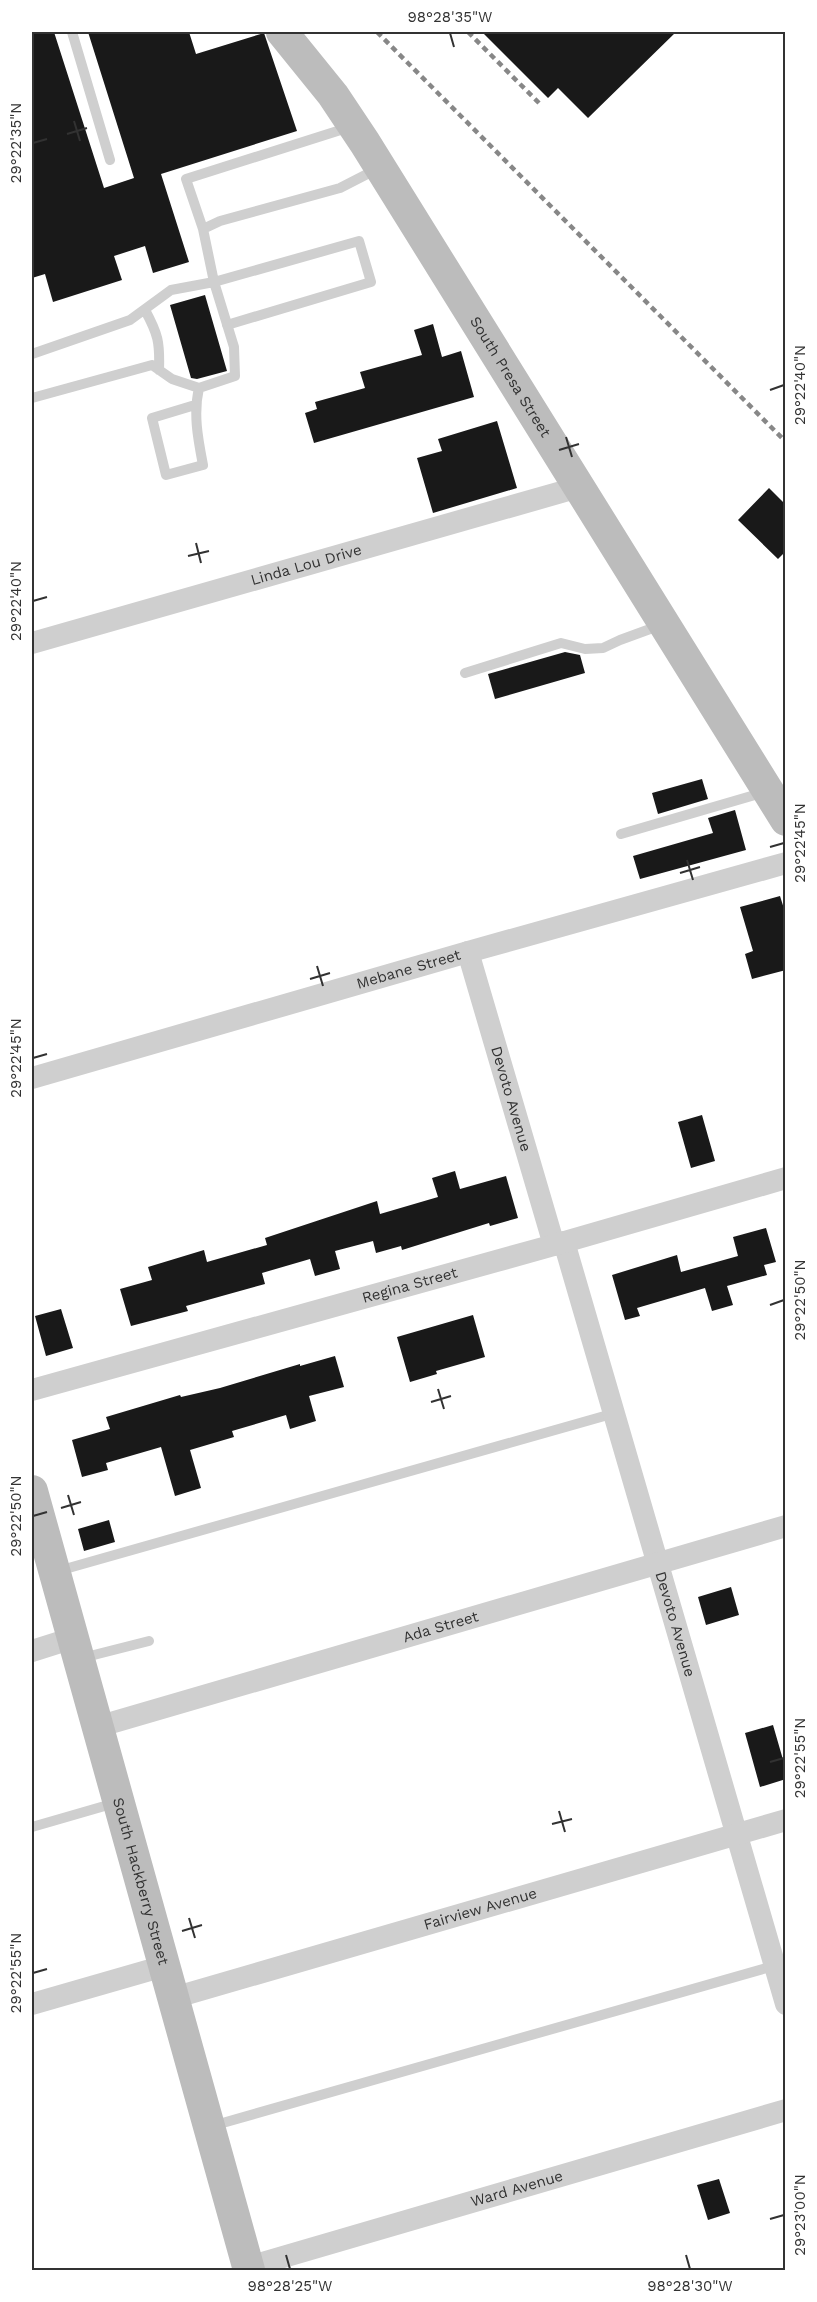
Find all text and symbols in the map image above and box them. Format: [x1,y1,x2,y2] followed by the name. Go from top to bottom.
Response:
[408,8,492,26] text: 98°28'35"W
[7,103,25,183] text: 29°22'35"N
[466,313,555,441] street label: South Presa Street
[791,345,809,425] text: 29°22'40"N
[249,540,364,589] street label: Linda Lou Drive
[7,561,25,641] text: 29°22'40"N
[791,803,809,883] text: 29°22'45"N
[354,945,463,993] street label: Mebane Street
[7,1018,25,1098] text: 29°22'45"N
[487,1044,535,1154] street label: Devoto Avenue
[791,1259,809,1341] text: 29°22'50"N
[360,1263,460,1307] street label: Regina Street
[7,1475,25,1557] text: 29°22'50"N
[651,1569,699,1679] street label: Devoto Avenue
[401,1607,481,1646] street label: Ada Street
[791,1718,809,1798] text: 29°22'55"N
[109,1795,173,1968] street label: South Hackberry Street
[422,1884,539,1934] street label: Fairview Avenue
[7,1933,25,2013] text: 29°22'55"N
[469,2167,565,2211] street label: Ward Avenue
[791,2174,809,2256] text: 29°23'00"N
[248,2277,332,2295] text: 98°28'25"W
[647,2277,733,2295] text: 98°28'30"W

